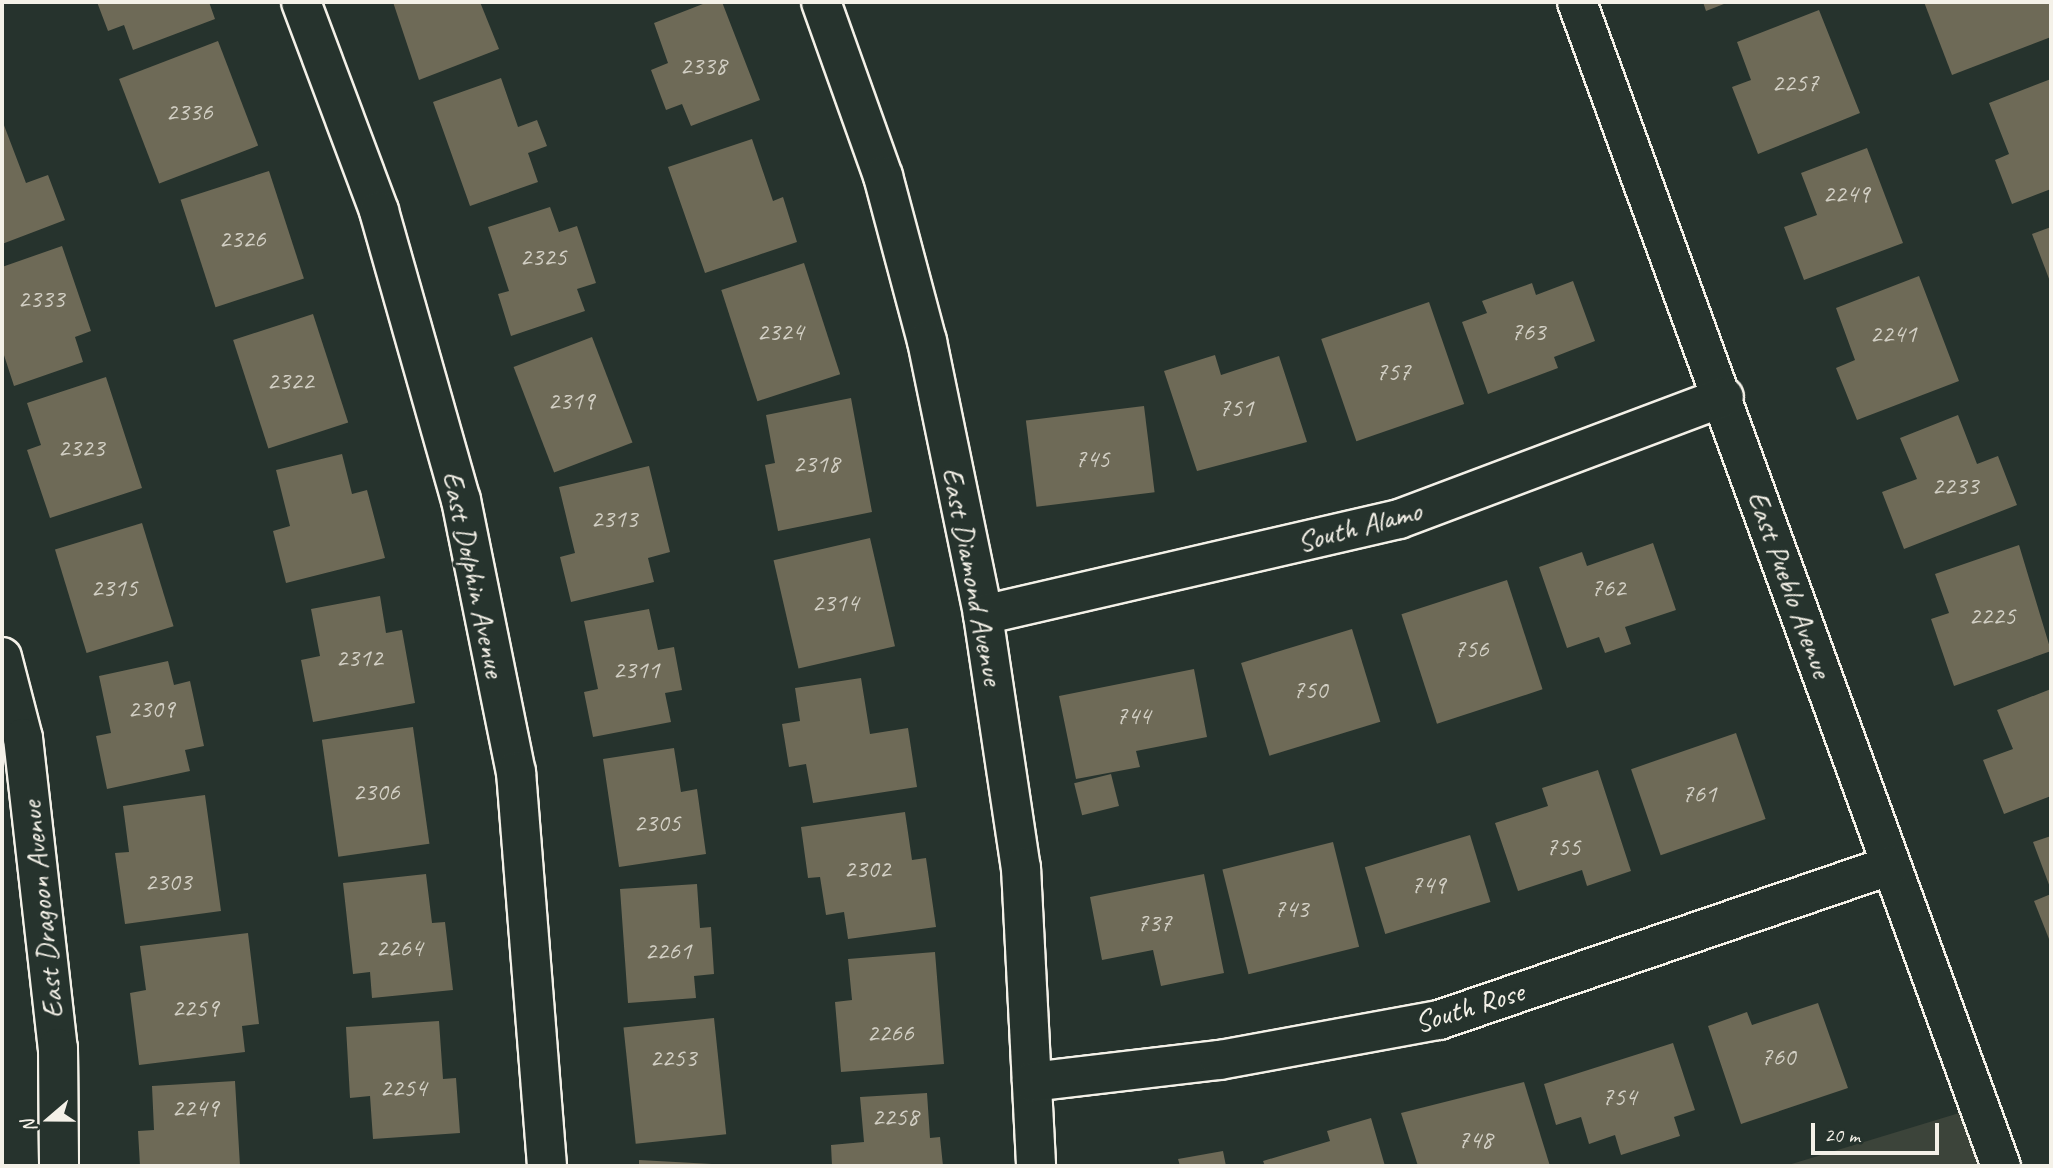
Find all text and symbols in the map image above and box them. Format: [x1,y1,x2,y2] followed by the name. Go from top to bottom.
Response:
[680,50,726,82] house number: 2338
[1772,67,1818,99] house number: 2257
[166,96,212,128] house number: 2336
[1823,178,1869,210] house number: 2249
[219,223,265,255] house number: 2326
[520,241,566,273] house number: 2325
[18,283,64,315] house number: 2333
[757,316,803,348] house number: 2324
[1510,316,1546,348] house number: 763
[1870,318,1916,350] house number: 2241
[1375,356,1411,388] house number: 757
[267,365,313,397] house number: 2322
[548,385,594,417] house number: 2319
[1218,392,1254,424] house number: 751
[58,432,104,464] house number: 2323
[1074,443,1110,475] house number: 745
[793,448,839,480] house number: 2318
[934,464,1012,688] street label: East Diamond Avenue
[435,468,513,680] street label: East Dolphin Avenue
[1932,470,1978,502] house number: 2233
[1740,486,1840,682] street label: East Pueblo Avenue
[1292,492,1426,560] street label: South Alamo
[591,503,637,535] house number: 2313
[91,572,137,604] house number: 2315
[1590,572,1626,604] house number: 762
[812,587,858,619] house number: 2314
[1969,600,2015,632] house number: 2225
[1453,633,1489,665] house number: 756
[336,642,382,674] house number: 2312
[613,654,659,686] house number: 2311
[1292,674,1328,706] house number: 750
[128,693,174,725] house number: 2309
[1115,700,1151,732] house number: 744
[353,776,399,808] house number: 2306
[1681,778,1717,810] house number: 761
[13,799,71,1021] street label: East Dragoon Avenue
[634,807,680,839] house number: 2305
[1545,831,1581,863] house number: 755
[844,853,890,885] house number: 2302
[145,866,191,898] house number: 2303
[1410,869,1446,901] house number: 749
[1273,893,1309,925] house number: 743
[1136,907,1172,939] house number: 737
[376,932,422,964] house number: 2264
[645,935,691,967] house number: 2261
[1410,973,1528,1041] street label: South Rose
[172,992,218,1024] house number: 2259
[867,1017,913,1049] house number: 2266
[1760,1041,1796,1073] house number: 760
[650,1042,696,1074] house number: 2253
[380,1072,426,1104] house number: 2254
[1601,1081,1637,1113] house number: 754
[14,1084,84,1154] north arrow
[172,1092,218,1124] house number: 2249
[872,1101,918,1133] house number: 2258
[1815,1108,1943,1152] scale bar
[16,1117,43,1136] text: N
[1824,1122,1860,1148] text: 20 m
[1457,1124,1493,1156] house number: 748

